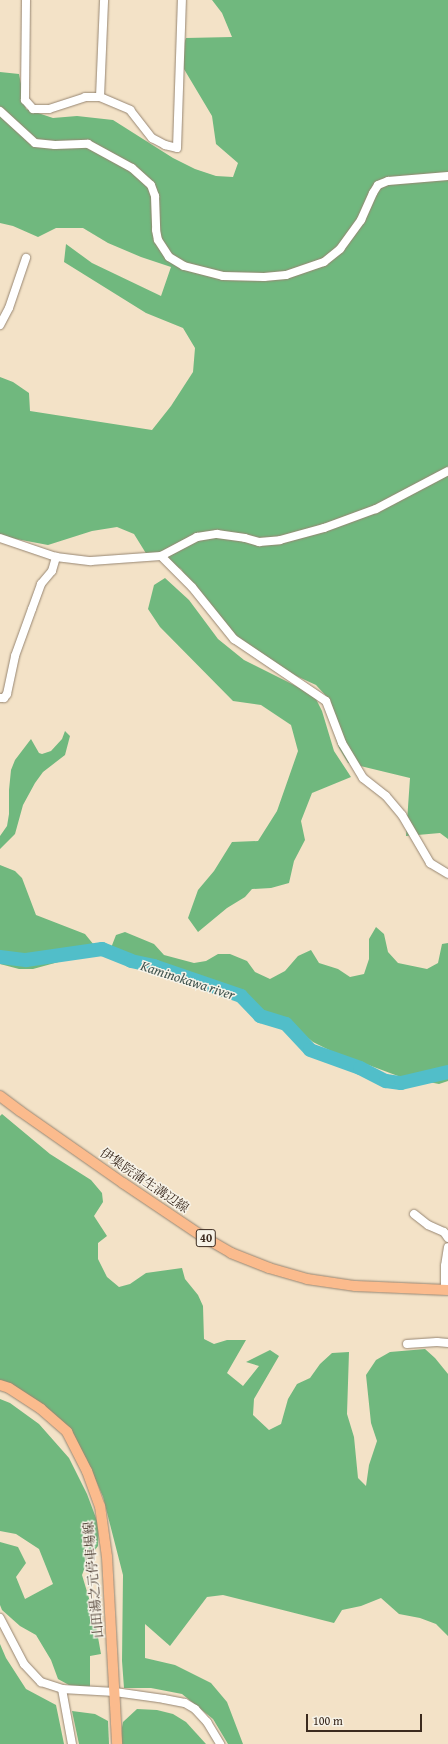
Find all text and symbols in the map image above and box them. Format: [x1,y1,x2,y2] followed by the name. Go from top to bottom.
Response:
[139,957,237,1003] water label: Kaminokawa river
[97,1145,191,1217] street label: 伊集院蒲生溝辺線
[195,1228,217,1248] road number: 40
[81,1521,107,1639] street label: 山田湯之元停車場線
[308,1706,424,1732] scale bar
[313,1712,343,1729] text: 100 m

